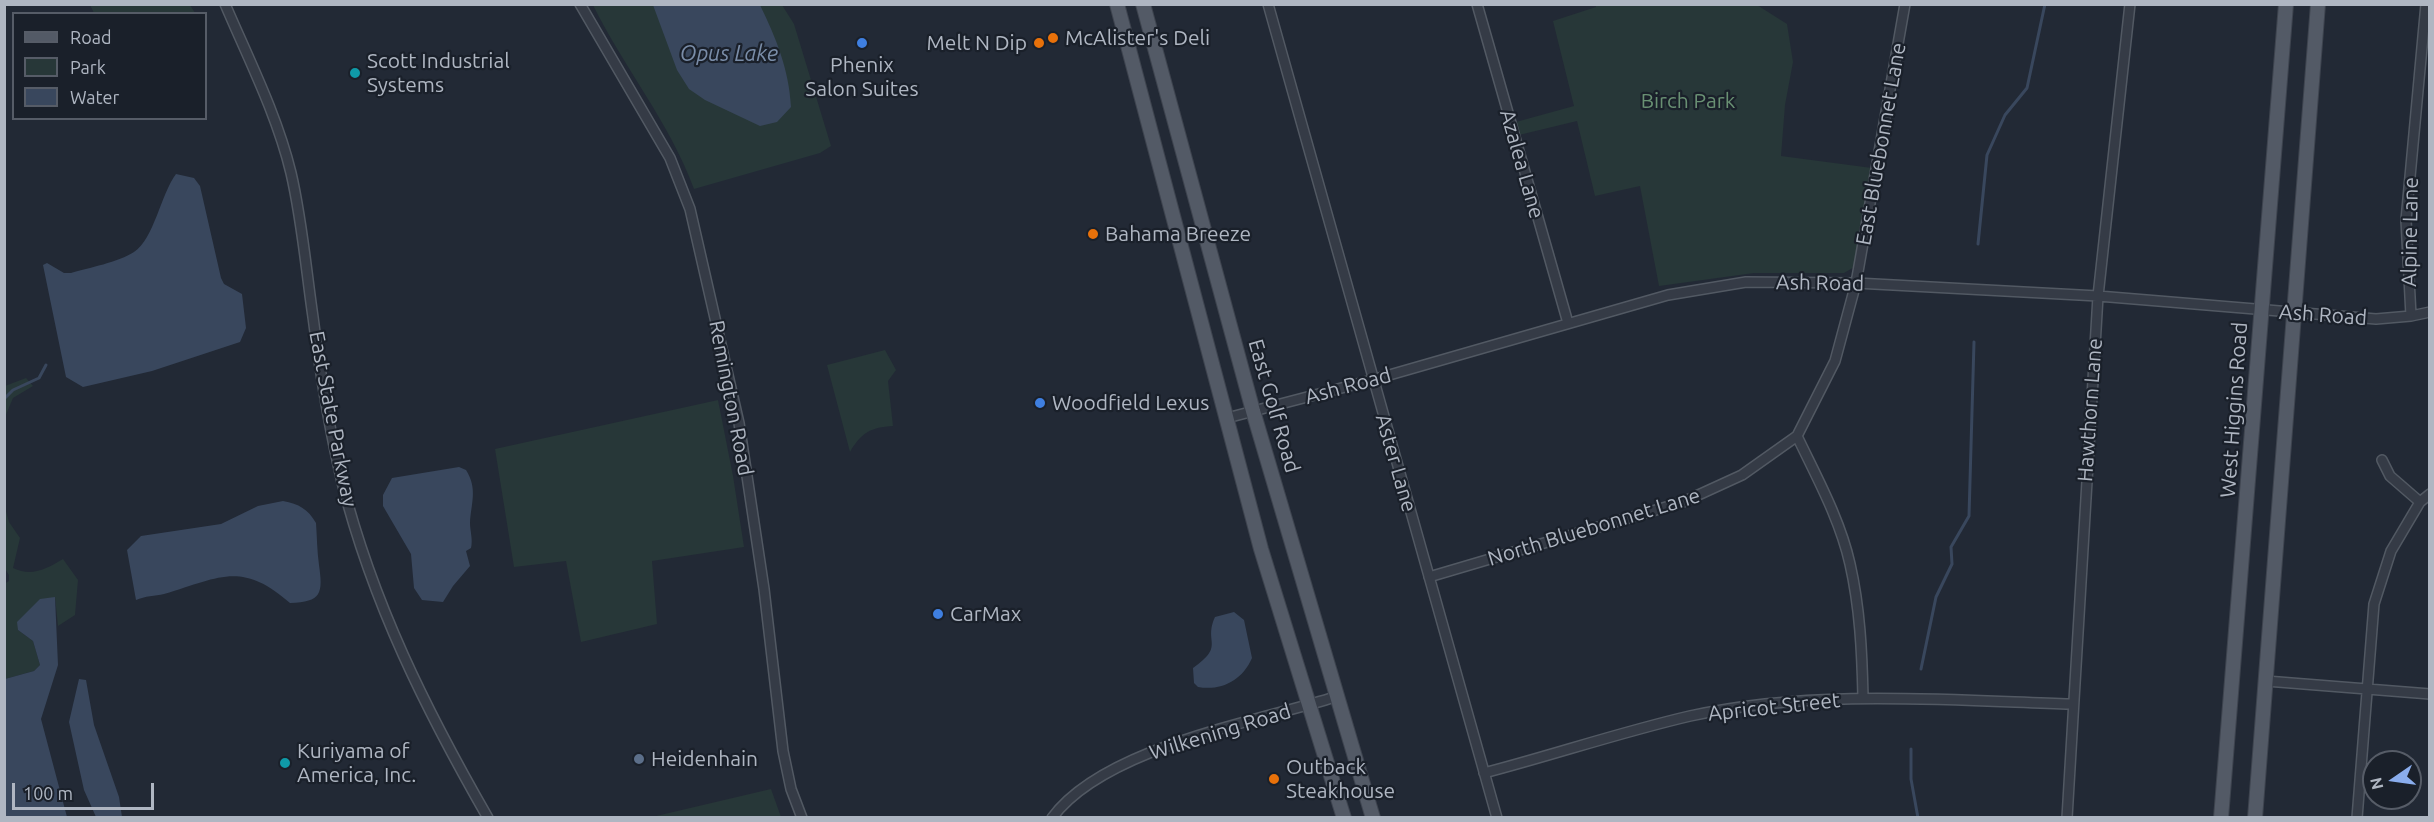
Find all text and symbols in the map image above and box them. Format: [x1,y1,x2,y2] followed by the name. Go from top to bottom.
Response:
[12,12,207,120] legend
[1065,25,1210,51] place label: McAlister's Deli
[70,27,112,47] text: Road
[927,30,1027,56] place label: Melt N Dip
[1046,31,1060,45] marker: McAlister's Deli
[855,36,869,50] marker: Phenix Salon Suites
[1032,36,1046,50] marker: Melt N Dip
[680,41,778,67] water label: Opus Lake
[1851,41,1911,247] street label: East Bluebonnet Lane
[367,48,510,98] place label: Scott Industrial Systems
[805,52,919,102] place label: Phenix Salon Suites
[70,57,106,77] text: Park
[348,66,362,80] marker: Scott Industrial Systems
[70,87,119,107] text: Water
[1641,88,1735,114] park label: Birch Park
[1494,107,1550,221] street label: Azalea Lane
[2396,177,2424,287] street label: Alpine Lane
[1105,221,1251,247] place label: Bahama Breeze
[1086,227,1100,241] marker: Bahama Breeze
[1776,270,1864,296] street label: Ash Road
[2278,299,2368,331] street label: Ash Road
[704,318,758,478] street label: Remington Road
[2215,321,2253,499] street label: West Higgins Road
[304,329,362,509] street label: East State Parkway
[1243,336,1305,476] street label: East Golf Road
[2072,337,2108,483] street label: Hawthorn Lane
[1302,362,1394,410] street label: Ash Road
[1052,390,1209,416] place label: Woodfield Lexus
[1033,396,1047,410] marker: Woodfield Lexus
[1370,411,1422,515] street label: Aster Lane
[1485,483,1703,571] street label: North Bluebonnet Lane
[950,601,1021,627] place label: CarMax
[931,607,945,621] marker: CarMax
[1707,688,1841,726] street label: Apricot Street
[1146,699,1294,765] street label: Wilkening Road
[297,738,416,788] place label: Kuriyama of America, Inc.
[651,746,758,772] place label: Heidenhain
[2362,750,2422,810] north arrow
[632,752,646,766] marker: Heidenhain
[1286,754,1395,804] place label: Outback Steakhouse
[278,756,292,770] marker: Kuriyama of America, Inc.
[15,771,158,809] scale bar
[1267,772,1281,786] marker: Outback Steakhouse
[2366,776,2387,791] text: N
[23,783,73,803] text: 100 m

